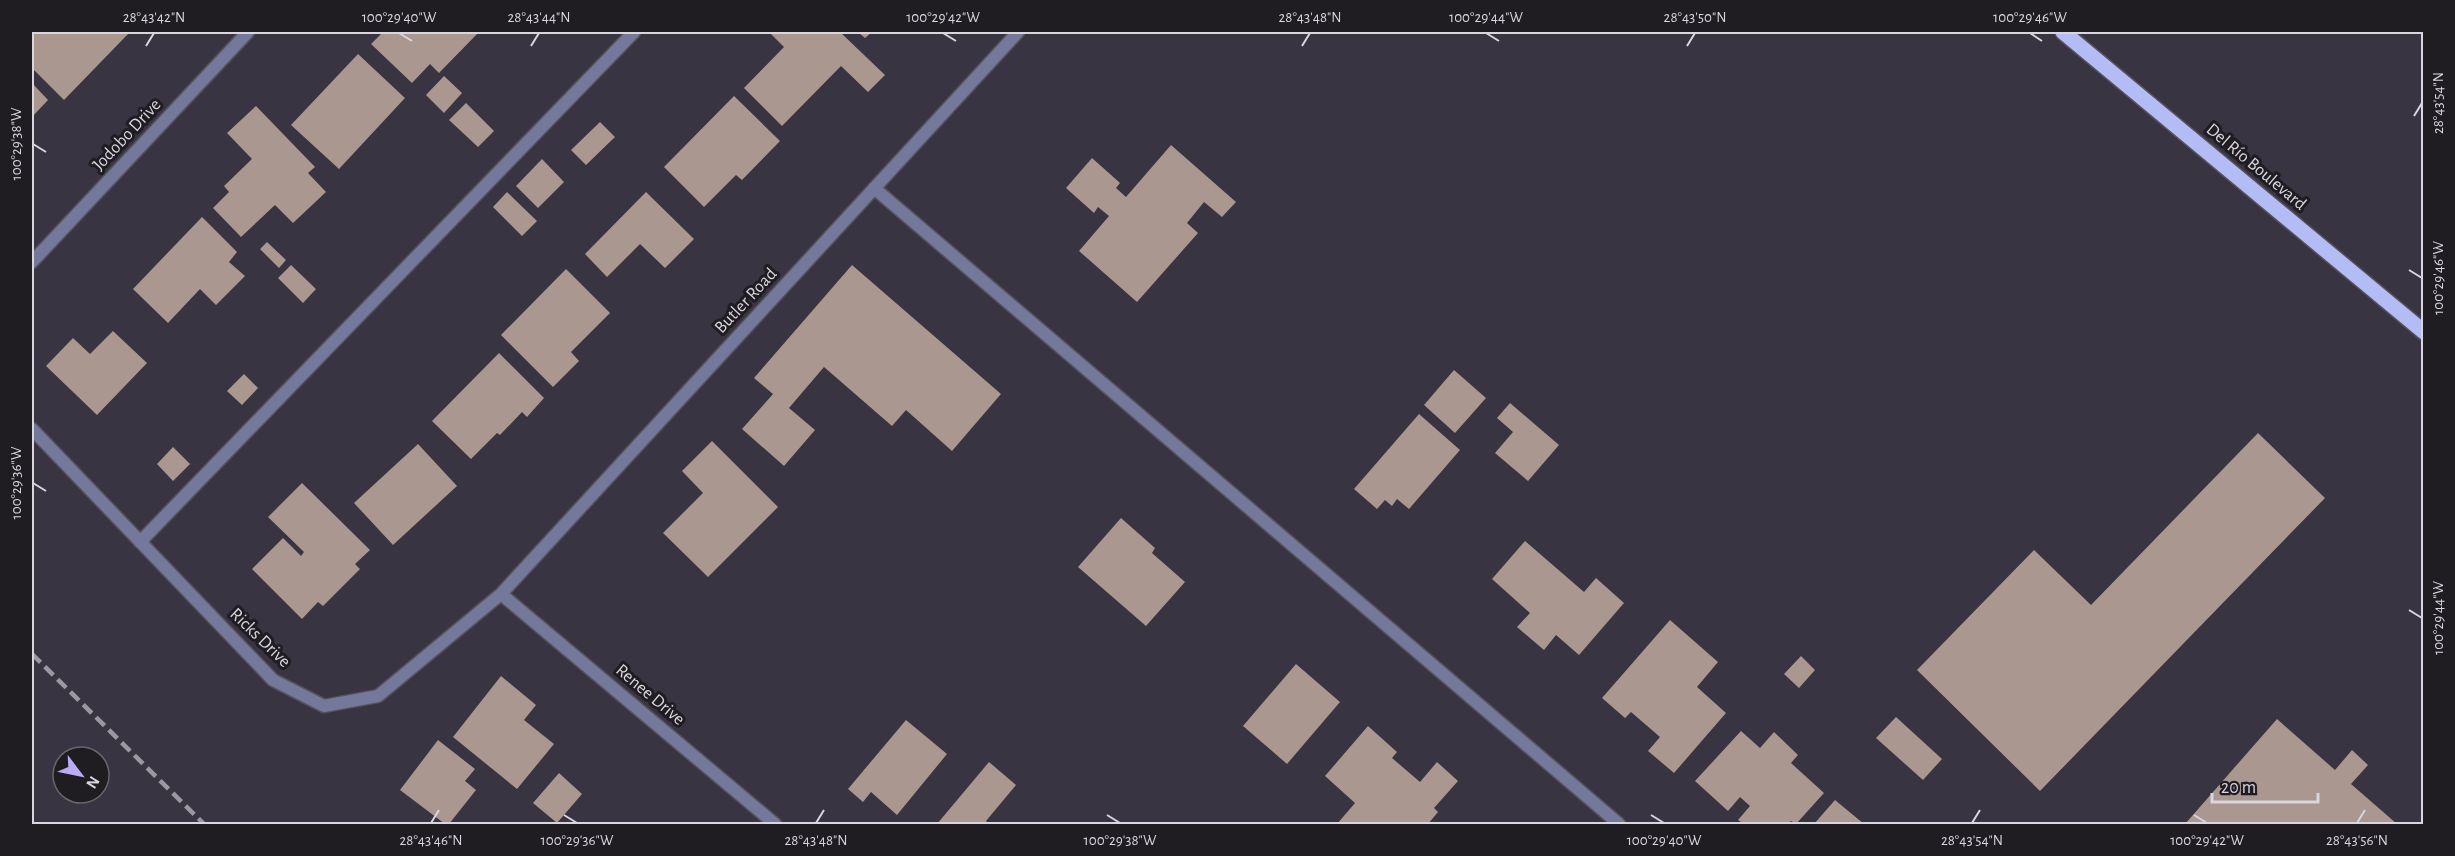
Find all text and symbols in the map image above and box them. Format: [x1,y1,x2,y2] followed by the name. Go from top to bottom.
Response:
[123,10,185,25] text: 28°43'42"N
[362,10,437,25] text: 100°29'40"W
[507,10,571,25] text: 28°43'44"N
[906,10,980,25] text: 100°29'42"W
[1279,10,1342,25] text: 28°43'48"N
[1449,10,1524,25] text: 100°29'44"W
[1664,10,1726,25] text: 28°43'50"N
[1993,10,2068,25] text: 100°29'46"W
[2431,72,2446,134] text: 28°43'54"N
[89,96,165,174] street label: Jodobo Drive
[9,107,24,180] text: 100°29'38"W
[2203,120,2309,214] street label: Del Río Boulevard
[2431,240,2446,315] text: 100°29'46"W
[711,265,781,337] street label: Butler Road
[9,446,24,519] text: 100°29'36"W
[2431,580,2446,655] text: 100°29'44"W
[226,605,294,671] street label: Ricks Drive
[612,661,688,729] street label: Renee Drive
[51,745,111,805] north arrow
[2212,766,2318,804] scale bar
[83,773,103,791] text: N
[2221,779,2256,797] text: 20 m
[400,833,462,848] text: 28°43'46"N
[541,833,614,848] text: 100°29'36"W
[785,833,848,848] text: 28°43'48"N
[1084,833,1157,848] text: 100°29'38"W
[1627,833,1702,848] text: 100°29'40"W
[1941,833,2003,848] text: 28°43'54"N
[2170,833,2244,848] text: 100°29'42"W
[2326,833,2388,848] text: 28°43'56"N

